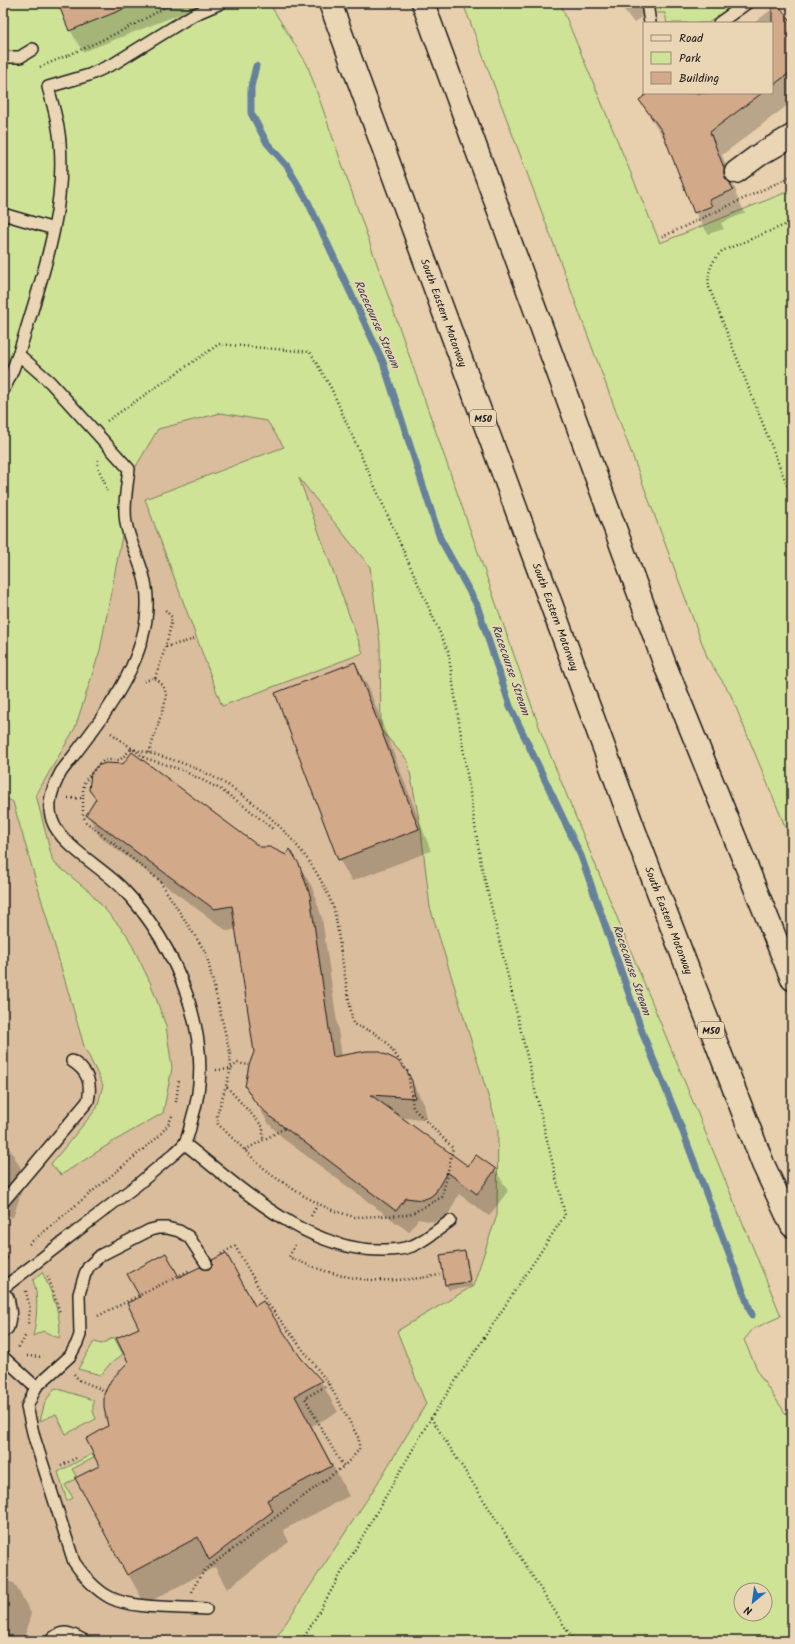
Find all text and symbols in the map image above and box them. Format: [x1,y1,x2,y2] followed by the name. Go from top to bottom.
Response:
[643,22,773,94] legend
[679,29,704,48] text: Road
[679,49,701,68] text: Park
[679,69,719,88] text: Building
[415,256,472,371] street label: South Eastern Motorway
[349,277,405,373] water label: Racecourse Stream
[470,410,496,426] road number: M50
[527,560,583,675] street label: South Eastern Motorway
[486,622,535,719] water label: Racecourse Stream
[639,864,697,978] street label: South Eastern Motorway
[607,922,656,1019] water label: Racecourse Stream
[698,1022,724,1038] road number: M50
[733,1582,773,1622] north arrow
[741,1600,756,1619] text: N

